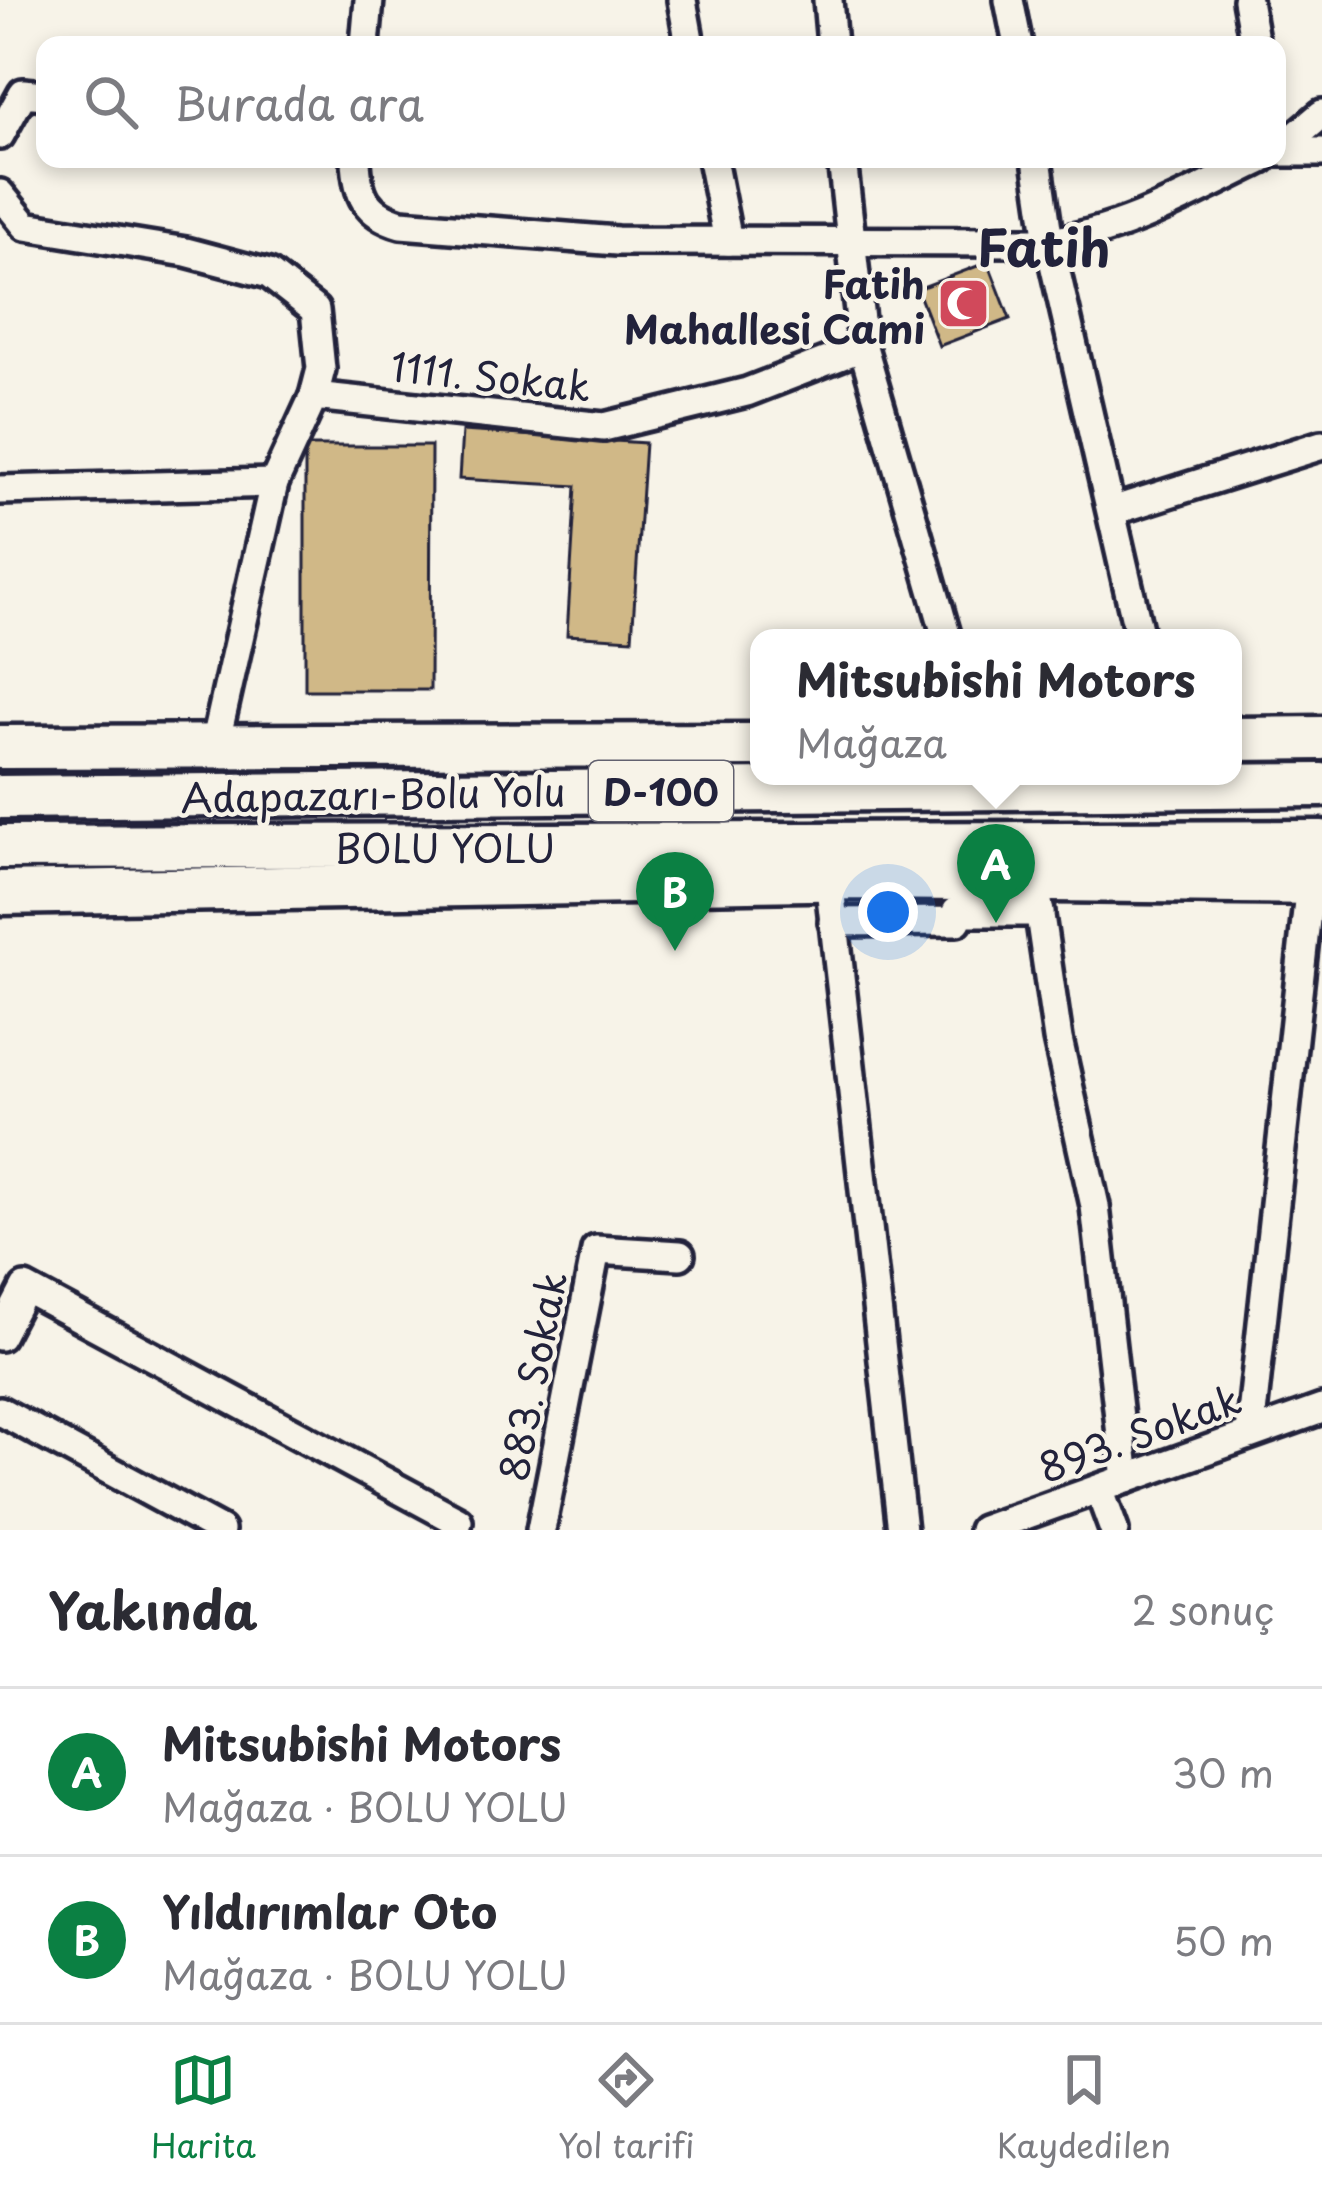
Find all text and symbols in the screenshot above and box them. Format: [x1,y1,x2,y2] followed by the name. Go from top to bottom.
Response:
[36,36,1286,168] search box
[174,68,424,136] text: Burada ara
[78,69,144,135] icon: search
[977,207,1111,284] district label: Fatih
[624,253,925,357] place label: Fatih Mahallesi Cami
[936,276,992,332] mosque icon: Fatih Mahallesi Cami
[388,335,594,415] street label: 1111. Sokak
[750,629,1242,785] popup
[796,644,1196,712] text: Mitsubishi Motors
[796,712,947,771] text: Mağaza
[180,760,566,826] street label: Adapazarı-Bolu Yolu
[589,761,733,821] road number: D-100
[335,817,555,876] street label: BOLU YOLU
[957,824,1035,923] pin: A
[636,852,714,951] pin: B
[858,882,918,942] your location
[482,1266,580,1486] street label: 883. Sokak
[1029,1368,1249,1496] street label: 893. Sokak
[48,1570,258,1647] text: Yakında
[1131,1579,1274,1638] text: 2 sonuç
[162,1708,561,1776] text: Mitsubishi Motors
[72,1742,102,1801] text: A
[1171,1742,1274,1801] text: 30 m
[162,1776,568,1835] text: Mağaza · BOLU YOLU
[162,1876,497,1944] text: Yıldırımlar Oto
[74,1910,100,1969] text: B
[1173,1910,1274,1969] text: 50 m
[162,1944,568,2003] text: Mağaza · BOLU YOLU
[151,2047,256,2169] tab: Harita
[558,2047,695,2169] tab: Yol tarifi
[997,2047,1171,2169] tab: Kaydedilen

